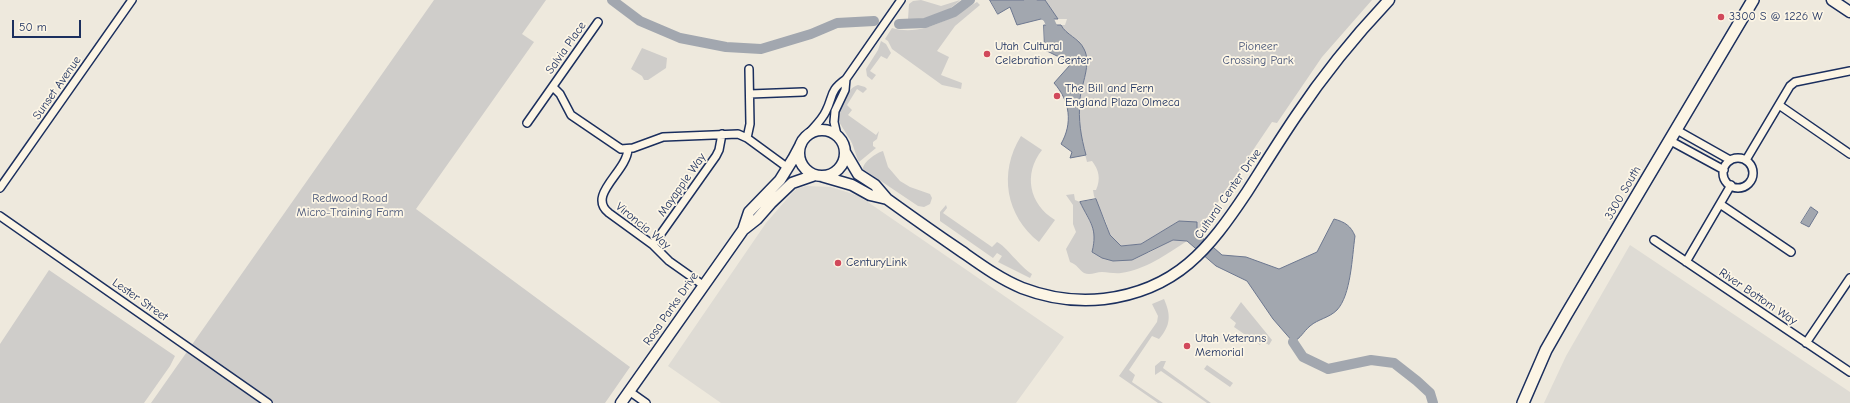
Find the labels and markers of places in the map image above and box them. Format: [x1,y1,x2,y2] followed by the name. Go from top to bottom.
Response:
[1729,10,1823,24] place label: 3300 S @ 1226 W
[1716,12,1726,22] marker: 3300 S @ 1226 W
[995,40,1091,68] place label: Utah Cultural Celebration Center
[982,49,992,59] marker: Utah Cultural Celebration Center
[1065,82,1180,110] place label: The Bill and Fern England Plaza Olmeca
[1052,91,1062,101] marker: The Bill and Fern England Plaza Olmeca
[846,256,907,270] place label: CenturyLink
[833,258,843,268] marker: CenturyLink
[1195,332,1266,360] place label: Utah Veterans Memorial
[1182,341,1192,351] marker: Utah Veterans Memorial

